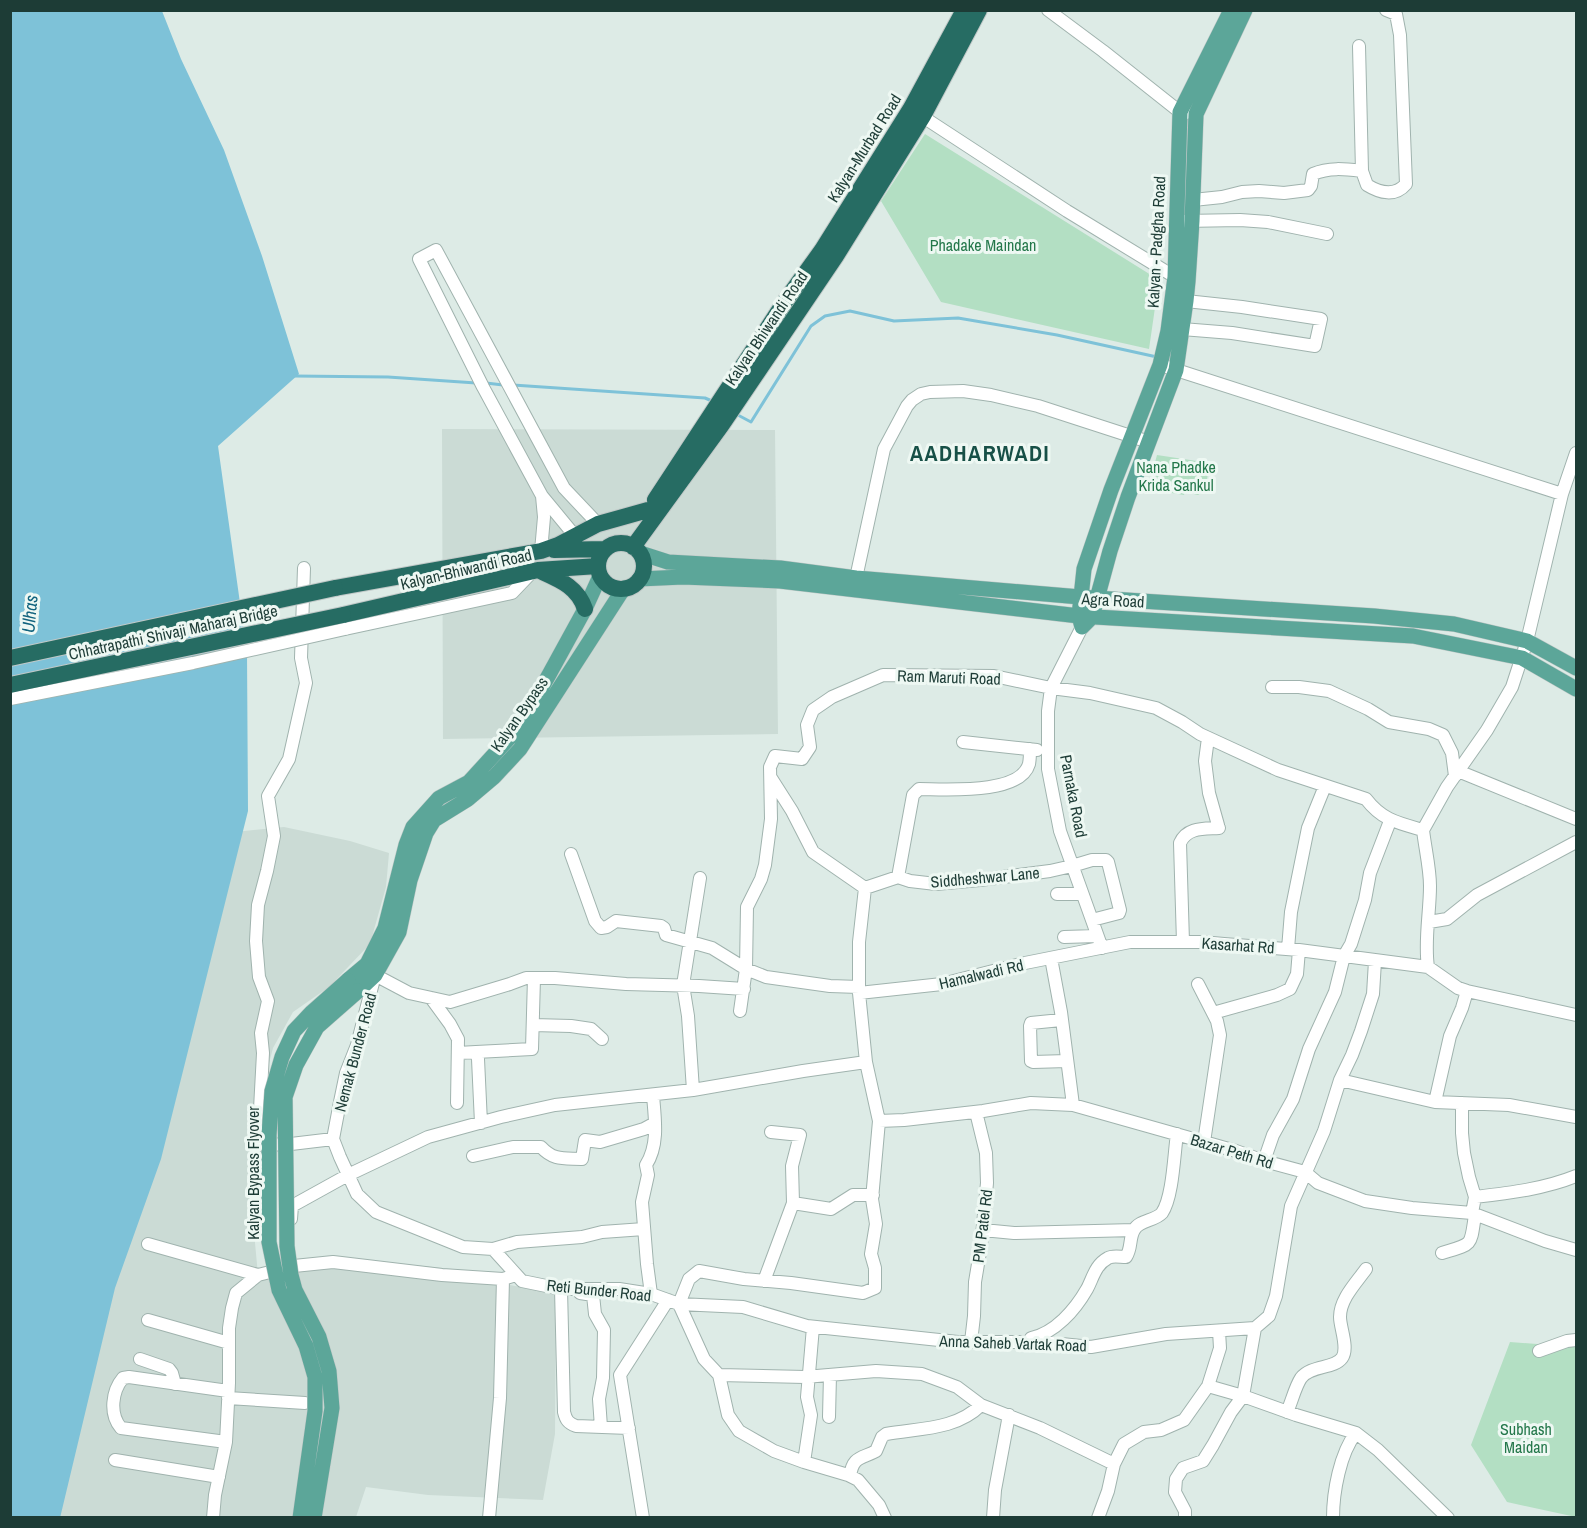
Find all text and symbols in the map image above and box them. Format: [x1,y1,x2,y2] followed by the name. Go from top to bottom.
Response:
[822,90,906,206] street label: Kalyan-Murbad Road
[1142,175,1170,309] street label: Kalyan - Padgha Road
[930,234,1036,256] park label: Phadake Maindan
[720,267,812,389] street label: Kalyan Bhiwandi Road
[910,438,1050,468] district label: AADHARWADI
[1136,456,1216,496] park label: Nana Phadke Krida Sankul
[398,543,534,595] street label: Kalyan-Bhiwandi Road
[1080,587,1145,613] street label: Agra Road
[15,594,44,634] water label: Ulhas
[67,599,279,665] street label: Chhatrapathi Shivaji Maharaj Bridge
[897,664,1001,690] street label: Ram Maruti Road
[485,672,553,756] street label: Kalyan Bypass
[1055,753,1093,839] street label: Parnaka Road
[930,861,1040,893] street label: Siddheshwar Lane
[1201,931,1275,959] street label: Kasarhat Rd
[937,954,1025,994] street label: Hamalwadi Rd
[329,990,381,1114] street label: Nemak Bunder Road
[242,1106,264,1240] street label: Kalyan Bypass Flyover
[1188,1128,1276,1174] street label: Bazar Peth Rd
[967,1188,997,1264] street label: PM Patel Rd
[546,1274,652,1306] street label: Reti Bunder Road
[938,1329,1087,1357] street label: Anna Saheb Vartak Road
[1500,1418,1552,1458] park label: Subhash Maidan

